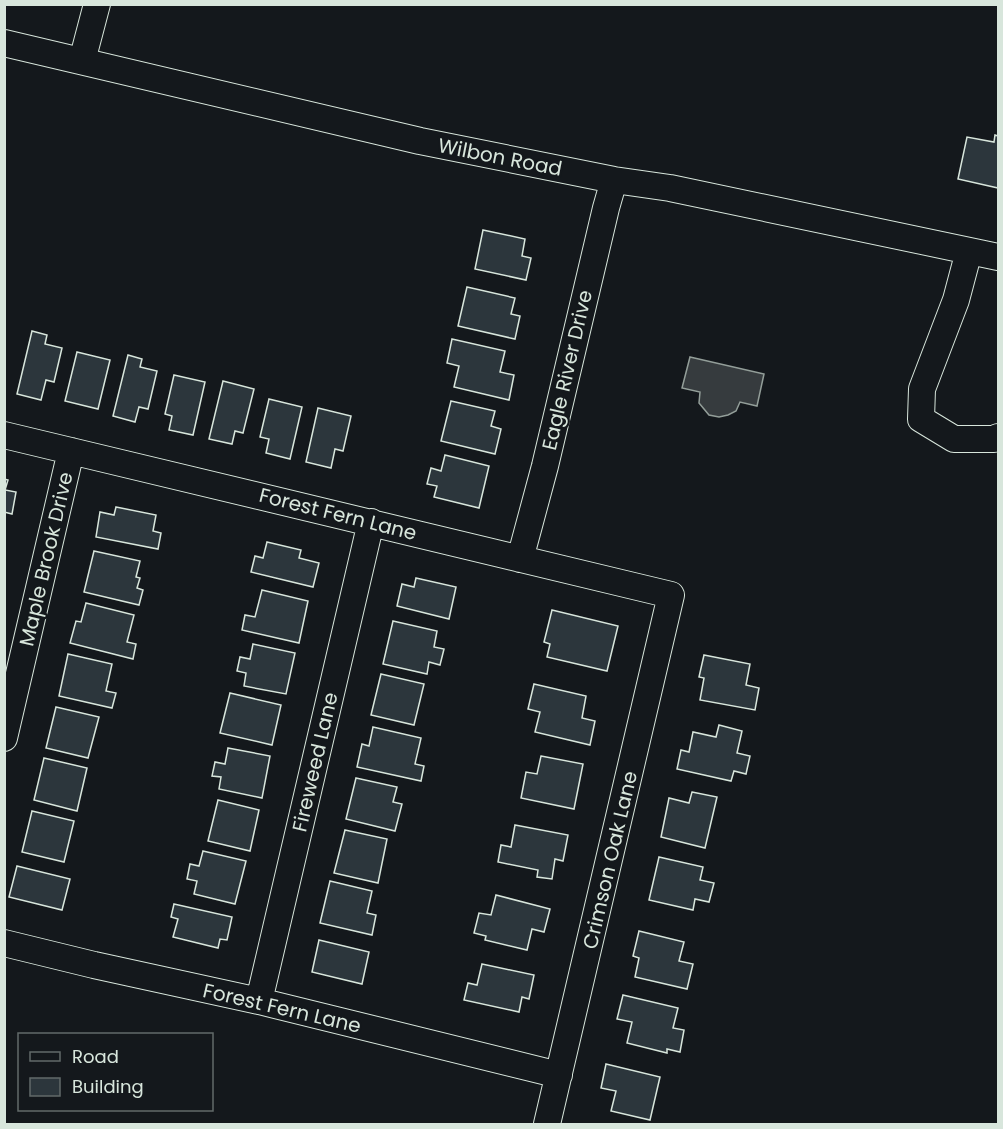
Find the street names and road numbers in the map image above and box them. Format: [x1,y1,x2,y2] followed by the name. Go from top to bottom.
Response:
[436,131,564,183] street label: Wilbon Road
[535,287,599,453] street label: Eagle River Drive
[12,469,80,649] street label: Maple Brook Drive
[256,481,420,547] street label: Forest Fern Lane
[285,690,345,834] street label: Fireweed Lane
[576,768,644,952] street label: Crimson Oak Lane
[200,976,364,1040] street label: Forest Fern Lane

